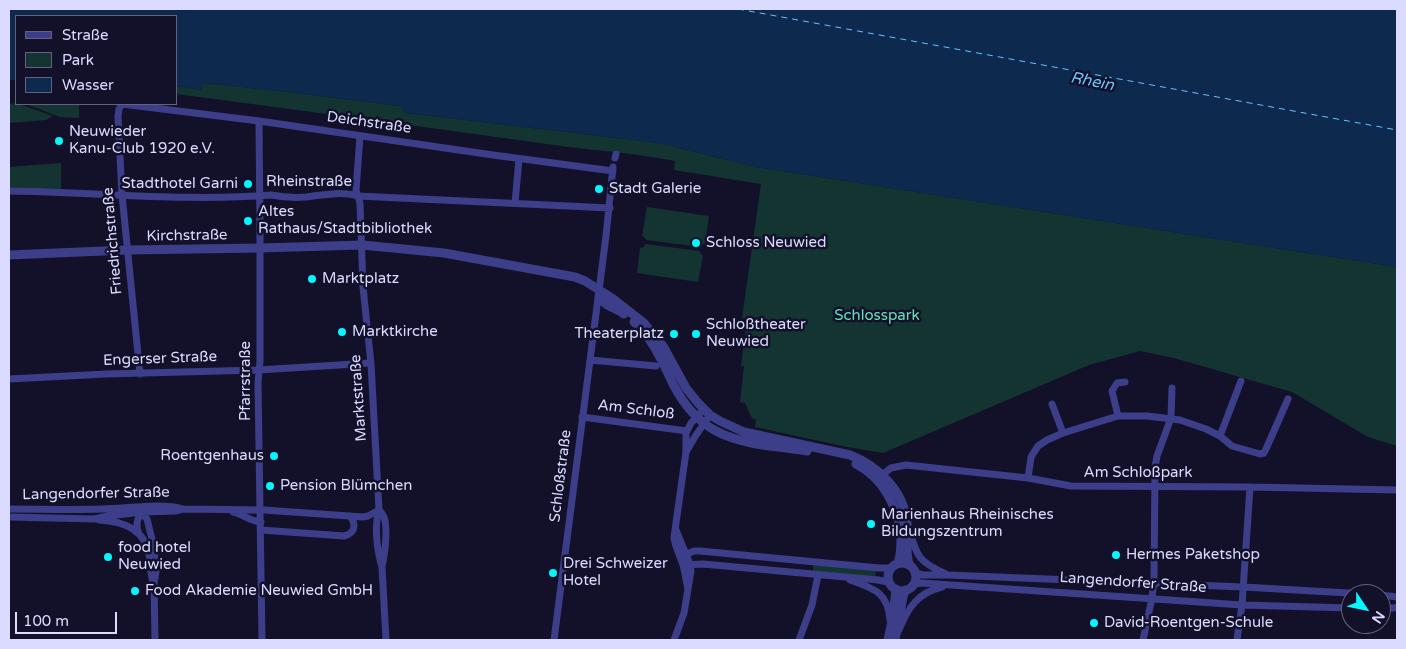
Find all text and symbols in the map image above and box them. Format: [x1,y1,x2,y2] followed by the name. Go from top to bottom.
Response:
[15,15,178,105] legend
[62,26,108,44] text: Straße
[62,51,94,69] text: Park
[1069,68,1115,96] water label: Rhein
[62,76,114,94] text: Wasser
[326,108,412,138] street label: Deichstraße
[69,123,215,158] place label: Neuwieder Kanu-Club 1920 e.V.
[53,135,65,147] marker: Neuwieder Kanu-Club 1920 e.V.
[266,173,352,191] street label: Rheinstraße
[121,175,238,193] place label: Stadthotel Garni
[242,178,254,190] marker: Stadthotel Garni
[609,180,701,198] place label: Stadt Galerie
[593,183,605,195] marker: Stadt Galerie
[99,187,127,295] street label: Friedrichstraße
[258,203,432,238] place label: Altes Rathaus/Stadtbibliothek
[242,215,254,227] marker: Altes Rathaus/Stadtbibliothek
[146,226,228,246] street label: Kirchstraße
[706,234,827,252] place label: Schloss Neuwied
[690,237,702,249] marker: Schloss Neuwied
[322,270,399,288] place label: Marktplatz
[306,273,318,285] marker: Marktplatz
[834,307,920,325] park label: Schlosspark
[706,316,806,351] place label: Schloßtheater Neuwied
[352,323,438,341] place label: Marktkirche
[575,325,664,343] place label: Theaterplatz
[336,326,348,338] marker: Marktkirche
[668,328,680,340] marker: Theaterplatz
[690,328,702,340] marker: Schloßtheater Neuwied
[237,341,255,421] street label: Pfarrstraße
[103,348,217,370] street label: Engerser Straße
[347,354,371,442] street label: Marktstraße
[597,396,675,424] street label: Am Schloß
[546,429,576,523] street label: Schloßstraße
[160,447,264,465] place label: Roentgenhaus
[268,450,280,462] marker: Roentgenhaus
[1084,464,1192,482] street label: Am Schloßpark
[280,477,412,495] place label: Pension Blümchen
[264,480,276,492] marker: Pension Blümchen
[22,484,170,504] street label: Langendorfer Straße
[881,506,1054,541] place label: Marienhaus Rheinisches Bildungszentrum
[865,518,877,530] marker: Marienhaus Rheinisches Bildungszentrum
[118,539,191,574] place label: food hotel Neuwied
[1126,546,1260,564] place label: Hermes Paketshop
[1110,549,1122,561] marker: Hermes Paketshop
[102,551,114,563] marker: food hotel Neuwied
[563,555,668,590] place label: Drei Schweizer Hotel
[547,567,559,579] marker: Drei Schweizer Hotel
[1059,569,1207,597] street label: Langendorfer Straße
[145,582,373,600] place label: Food Akademie Neuwied GmbH
[1341,584,1391,634] north arrow
[129,585,141,597] marker: Food Akademie Neuwied GmbH
[18,602,120,634] scale bar
[1368,608,1388,627] text: N
[23,612,69,630] text: 100 m
[1104,614,1273,632] place label: David-Roentgen-Schule
[1088,617,1100,629] marker: David-Roentgen-Schule

